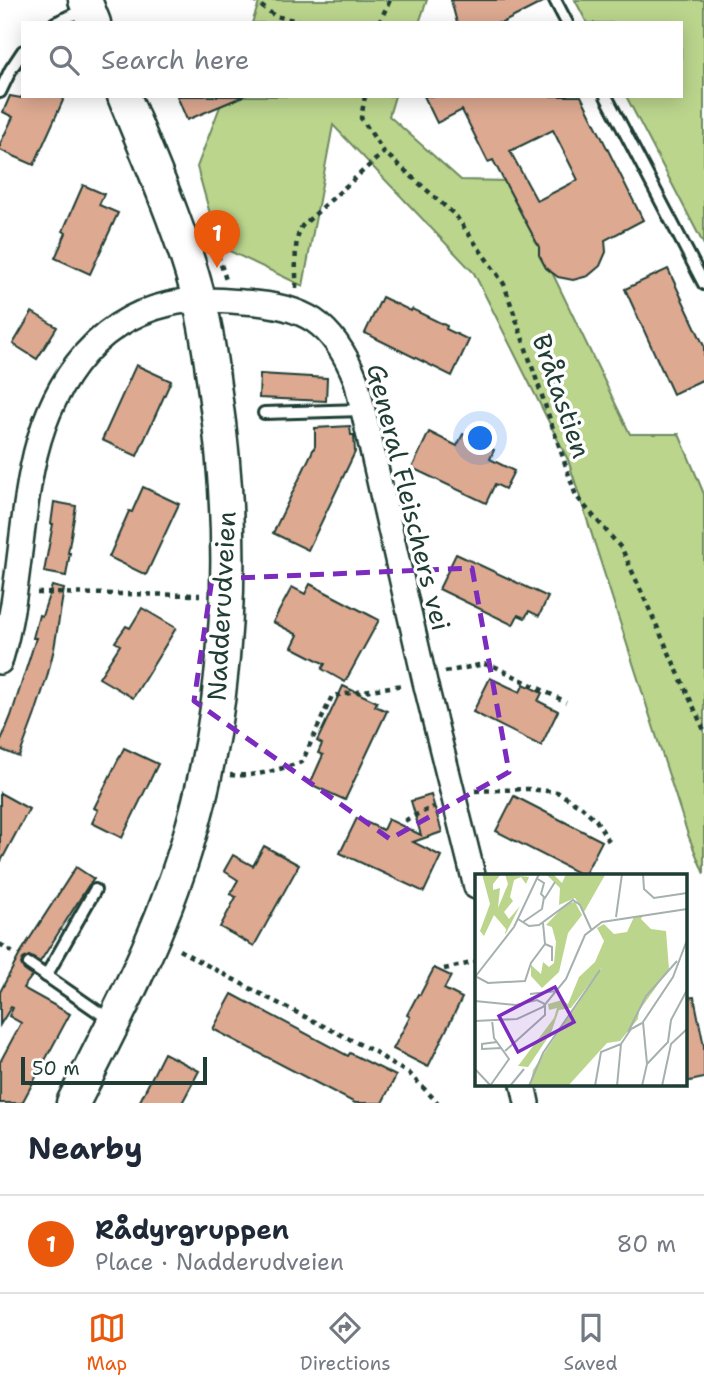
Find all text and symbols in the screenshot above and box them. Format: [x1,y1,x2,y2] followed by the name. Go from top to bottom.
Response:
[21,21,683,98] search box
[45,41,83,79] icon: search
[101,42,250,77] text: Search here
[194,210,240,268] pin: 1
[524,329,600,463] street label: Bråtastien
[359,360,459,634] street label: General Fleischers vei
[463,421,497,455] your location
[199,510,243,702] street label: Nadderudveien
[475,874,686,1086] inset map
[21,1054,206,1086] scale bar
[32,1056,80,1081] text: 50 m
[28,1128,143,1169] text: Nearby
[95,1212,289,1247] text: Rådyrgruppen
[46,1229,56,1259] text: 1
[617,1229,676,1259] text: 80 m
[95,1247,344,1277] text: Place · Nadderudveien
[86,1309,127,1376] tab: Map
[300,1309,391,1376] tab: Directions
[564,1309,618,1376] tab: Saved

